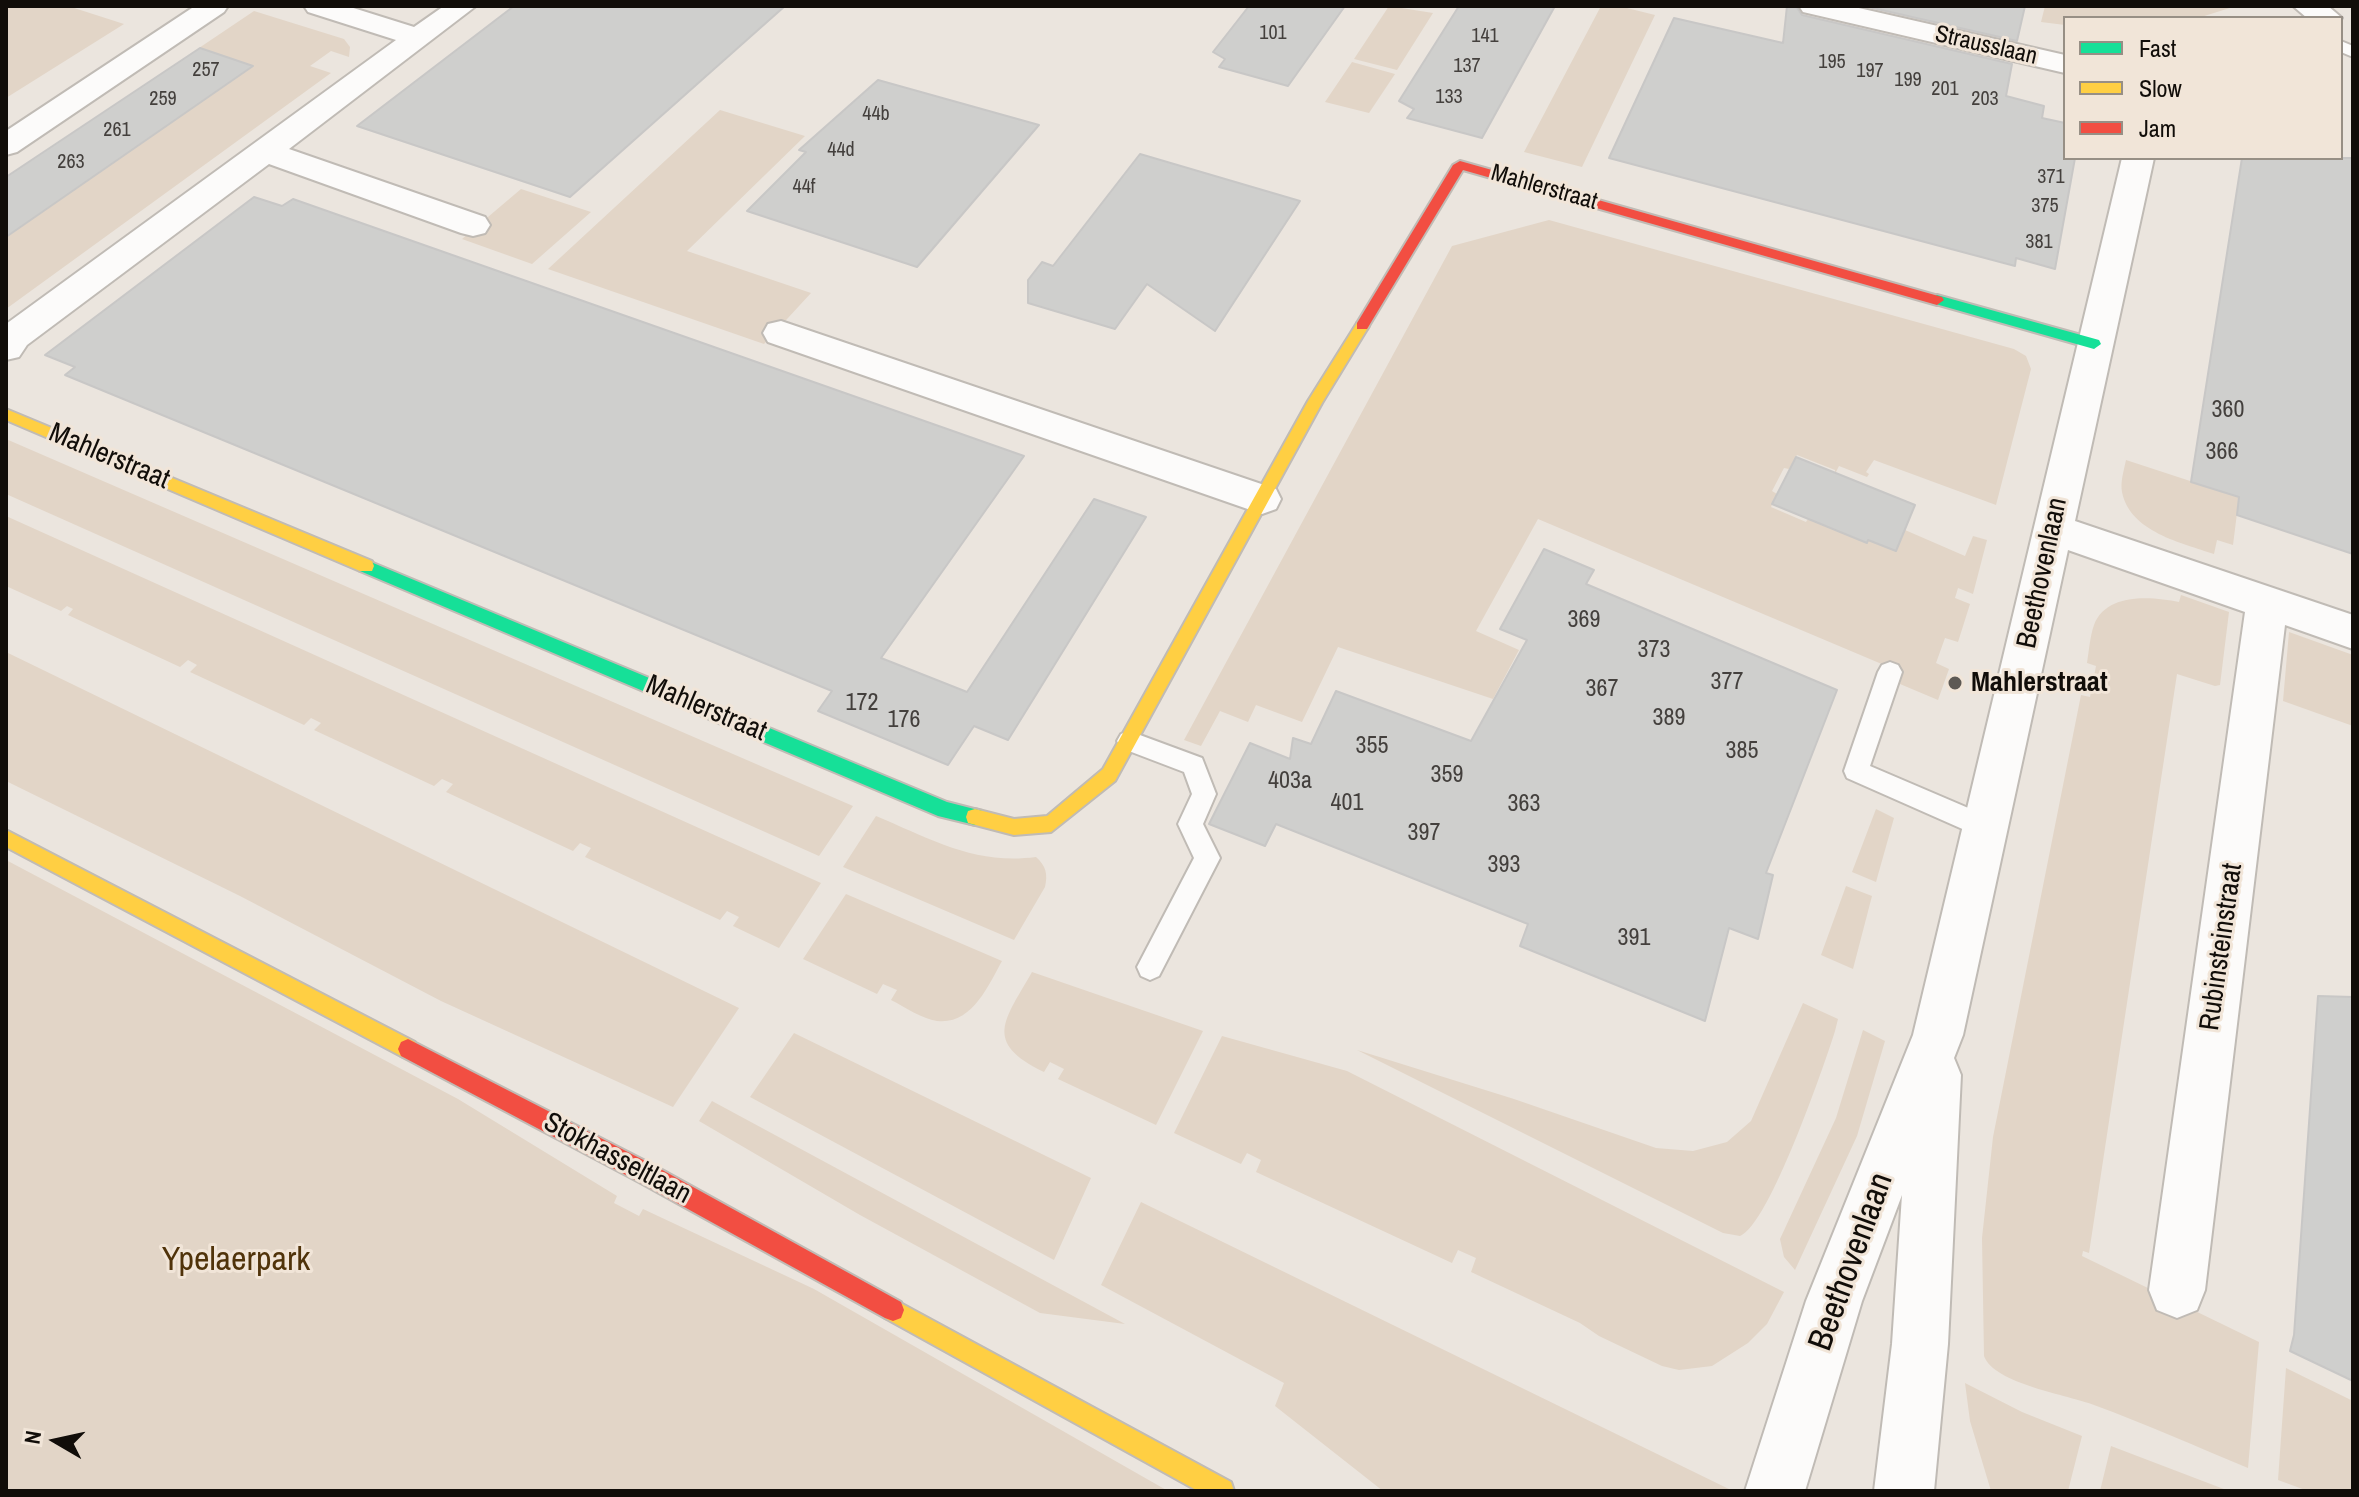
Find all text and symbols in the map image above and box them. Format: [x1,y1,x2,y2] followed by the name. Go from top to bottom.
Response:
[2063,16,2343,160] legend
[1932,20,2040,72] street label: Strausslaan
[1259,22,1287,46] house number: 101
[1471,25,1499,49] house number: 141
[2139,32,2176,64] text: Fast
[1818,51,1846,75] house number: 195
[1453,55,1481,79] house number: 137
[192,59,220,83] house number: 257
[1856,60,1884,84] house number: 197
[1894,69,1922,93] house number: 199
[2139,72,2182,104] text: Slow
[1931,78,1959,102] house number: 201
[1435,86,1463,110] house number: 133
[149,88,177,112] house number: 259
[1971,88,1999,112] house number: 203
[862,103,890,127] house number: 44b
[2139,112,2176,144] text: Jam
[103,119,131,143] house number: 261
[827,139,855,163] house number: 44d
[57,151,85,175] house number: 263
[1487,159,1601,217] street label: Mahlerstraat
[2037,166,2065,190] house number: 371
[793,176,815,200] house number: 44f
[2031,195,2059,219] house number: 375
[2025,231,2053,255] house number: 381
[2212,397,2244,425] house number: 360
[44,417,174,497] street label: Mahlerstraat
[2206,439,2238,467] house number: 366
[2011,495,2075,651] street label: Beethovenlaan
[1568,607,1600,635] house number: 369
[1638,637,1670,665] house number: 373
[1971,666,2108,700] place label: Mahlerstraat
[641,669,771,749] street label: Mahlerstraat
[1711,669,1743,697] house number: 377
[1946,674,1964,692] marker: Mahlerstraat
[1586,676,1618,704] house number: 367
[846,690,878,718] house number: 172
[1653,705,1685,733] house number: 389
[888,707,920,735] house number: 176
[1356,733,1388,761] house number: 355
[1726,738,1758,766] house number: 385
[1431,762,1463,790] house number: 359
[1268,768,1312,796] house number: 403a
[1331,790,1363,818] house number: 401
[1508,791,1540,819] house number: 363
[1408,820,1440,848] house number: 397
[1488,852,1520,880] house number: 393
[2194,861,2250,1033] street label: Rubinsteinstraat
[1618,925,1650,953] house number: 391
[538,1106,696,1212] street label: Stokhasseltlaan
[1801,1168,1903,1356] street label: Beethovenlaan
[162,1241,310,1281] park label: Ypelaerpark
[16,1401,96,1481] north arrow
[16,1428,48,1446] text: N

